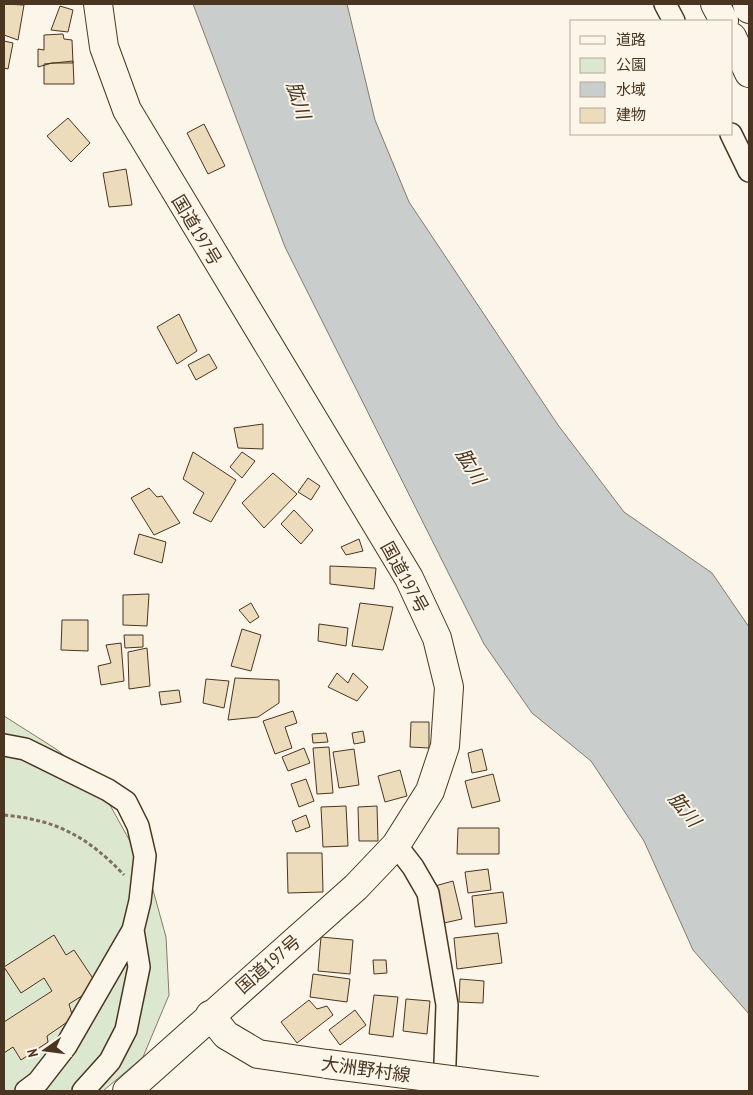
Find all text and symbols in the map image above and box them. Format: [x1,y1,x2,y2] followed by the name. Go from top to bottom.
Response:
[570,20,733,135] legend
[616,30,646,49] text: 道路
[616,55,646,74] text: 公園
[282,78,317,124] water label: 肱川
[616,80,646,99] text: 水域
[616,105,646,124] text: 建物
[167,191,227,269] street label: 国道197号
[451,444,492,490] water label: 肱川
[376,537,434,617] street label: 国道197号
[664,787,708,833] water label: 肱川
[231,930,305,998] street label: 国道197号
[20,1025,70,1075] north arrow
[23,1047,42,1059] text: N
[320,1051,412,1087] street label: 大洲野村線

